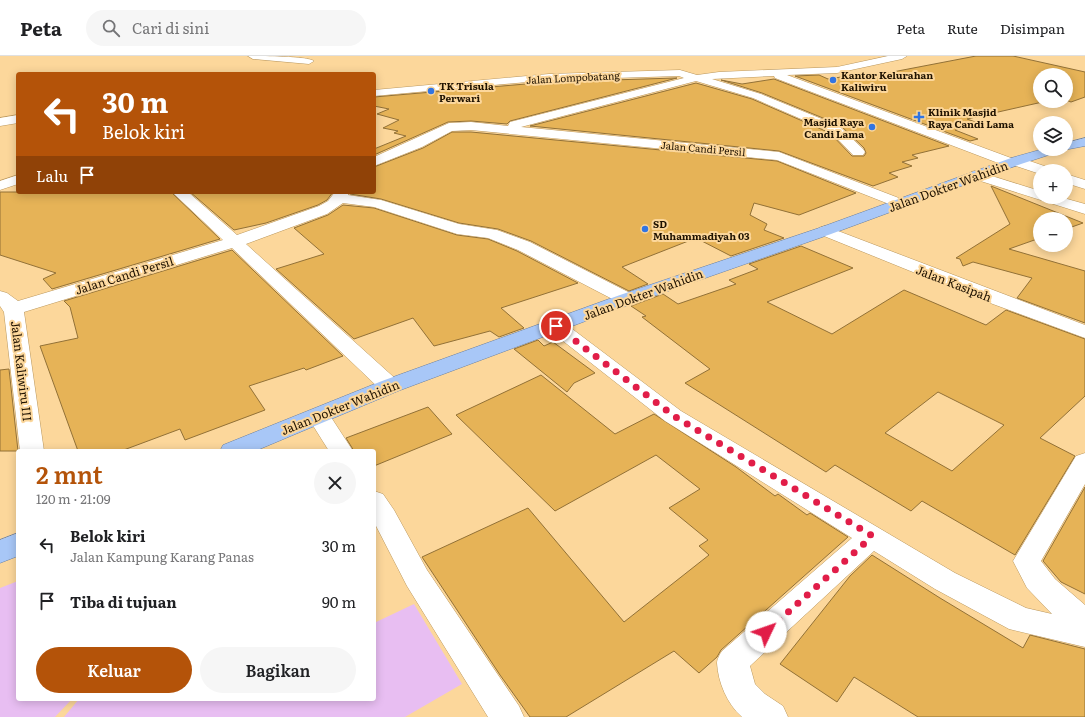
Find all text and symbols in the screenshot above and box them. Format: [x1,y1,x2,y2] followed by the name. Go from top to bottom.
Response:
[86,10,366,46] search box
[20,14,62,42] text: Peta
[132,16,209,39] text: Cari di sini
[100,17,122,39] icon: search
[896,18,925,38] text: Peta
[947,18,978,38] text: Rute
[1000,18,1065,38] text: Disimpan
[526,67,621,87] street label: Jalan Lompobatang
[841,67,933,94] place label: Kantor Kelurahan Kaliwiru
[1033,68,1073,252] map controls
[1033,68,1073,108] button: search
[828,75,838,85] marker: Kantor Kelurahan Kaliwiru
[439,78,494,105] place label: TK Trisula Perwari
[102,80,168,122] text: 30 m
[426,86,436,96] marker: TK Trisula Perwari
[36,88,88,140] icon: left
[928,104,1014,131] place label: Klinik Masjid Raya Candi Lama
[913,111,925,123] marker: Klinik Masjid Raya Candi Lama
[804,114,864,141] place label: Masjid Raya Candi Lama
[1033,116,1073,156] button: layers
[102,118,185,145] text: Belok kiri
[867,122,877,132] marker: Masjid Raya Candi Lama
[660,137,747,159] street label: Jalan Candi Persil
[886,156,1010,216] street label: Jalan Dokter Wahidin
[36,164,68,187] text: Lalu
[76,164,98,186] icon: arrive
[1033,164,1073,204] button: +
[1033,212,1073,252] button: −
[653,216,750,243] place label: SD Muhammadiyah 03
[640,224,650,234] marker: SD Muhammadiyah 03
[73,251,175,299] street label: Jalan Candi Persil
[914,260,995,306] street label: Jalan Kasipah
[581,264,705,324] street label: Jalan Dokter Wahidin
[539,309,573,343] pin
[545,315,567,337] icon: arrive
[7,320,37,422] street label: Jalan Kaliwiru III
[278,375,402,439] street label: Jalan Dokter Wahidin
[36,456,103,491] text: 2 mnt
[314,462,356,504] button: close
[36,489,111,508] text: 120 m · 21:09
[70,524,146,547] text: Belok kiri
[36,534,58,556] icon: left
[322,534,356,557] text: 30 m
[70,547,254,566] text: Jalan Kampung Karang Panas
[36,590,58,612] icon: arrive
[70,590,177,613] text: Tiba di tujuan
[322,590,356,613] text: 90 m
[745,611,787,653] position arrow
[36,647,192,693] button: Keluar
[200,647,356,693] button: Bagikan

